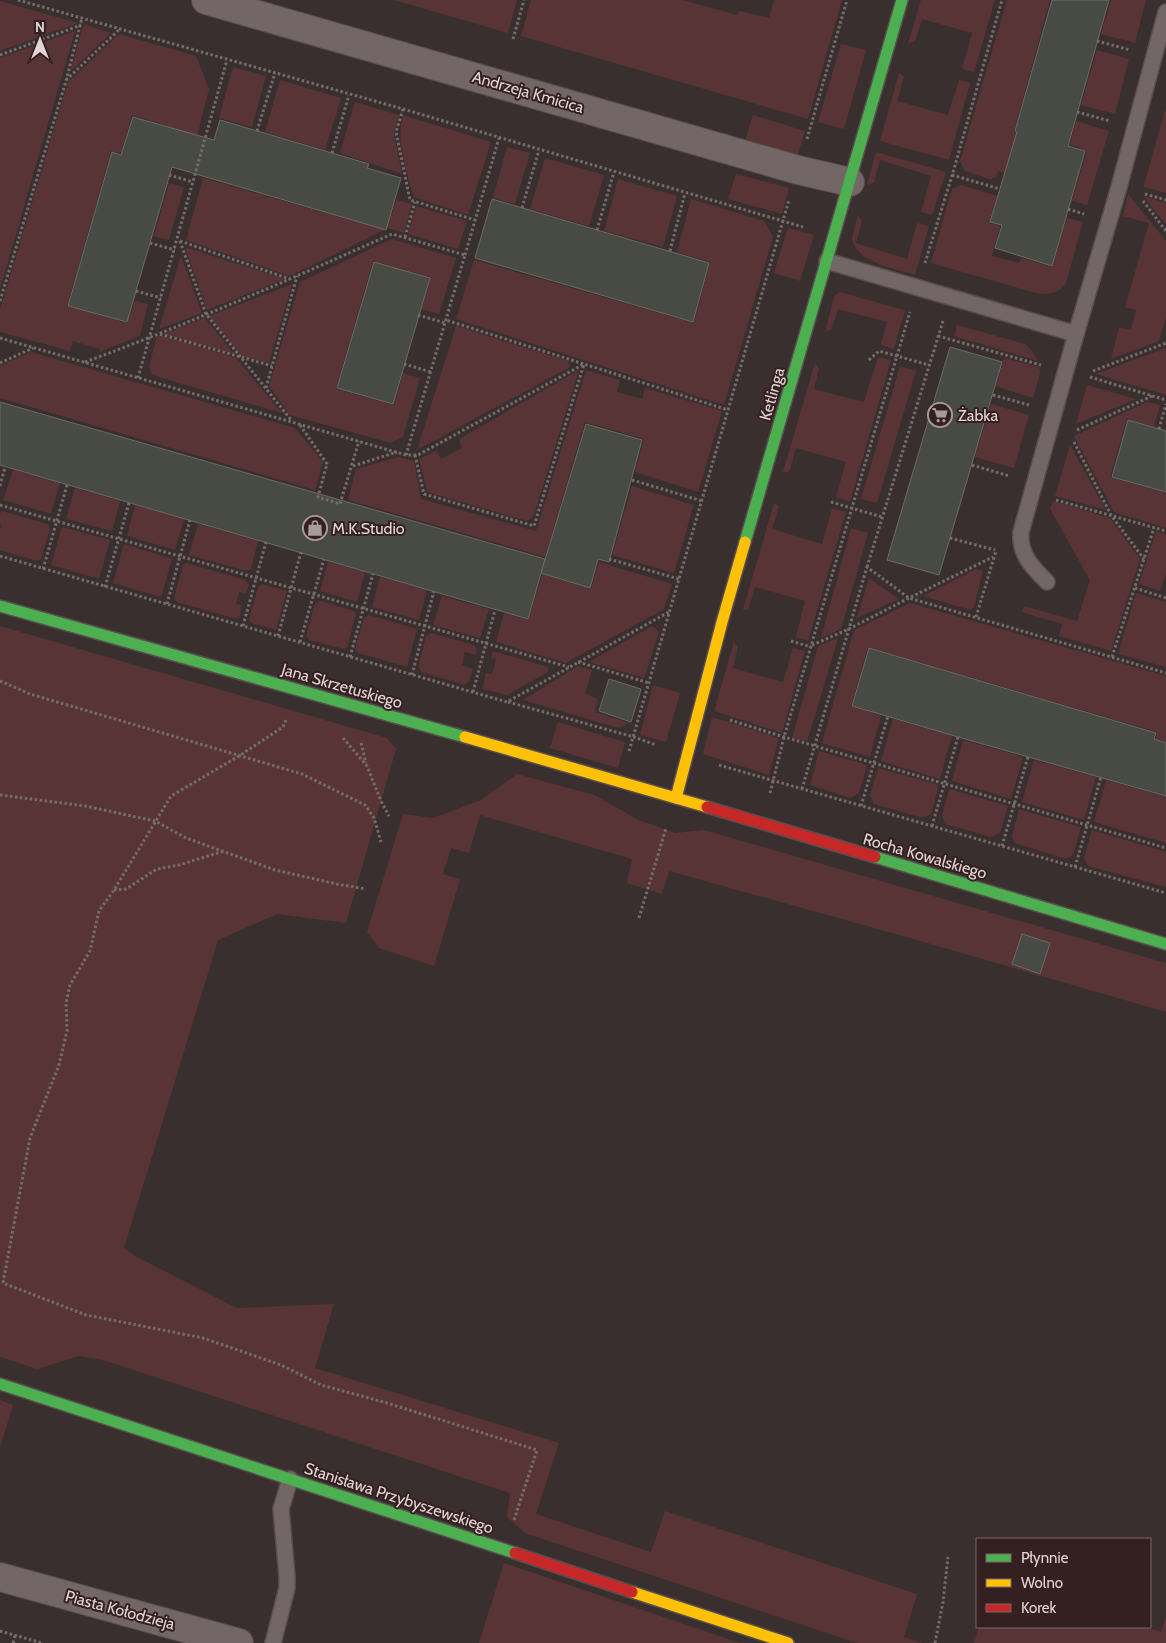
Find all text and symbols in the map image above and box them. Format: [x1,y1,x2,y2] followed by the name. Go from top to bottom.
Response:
[15,15,65,65] north arrow
[35,18,45,36] text: N
[470,67,586,117] street label: Andrzeja Kmicica
[755,365,789,423] street label: Ketlinga
[927,402,953,428] supermarket icon: Żabka
[958,406,998,425] place label: Żabka
[302,515,328,541] shop icon: M.K.Studio
[332,519,405,538] place label: M.K.Studio
[278,659,405,712] street label: Jana Skrzetuskiego
[861,829,989,883] street label: Rocha Kowalskiego
[302,1458,496,1538] street label: Stanisława Przybyszewskiego
[976,1538,1151,1628] legend
[1021,1549,1069,1567] text: Płynnie
[1021,1574,1063,1592] text: Wolno
[63,1586,177,1634] street label: Piasta Kołodzieja
[1021,1599,1056,1617] text: Korek

